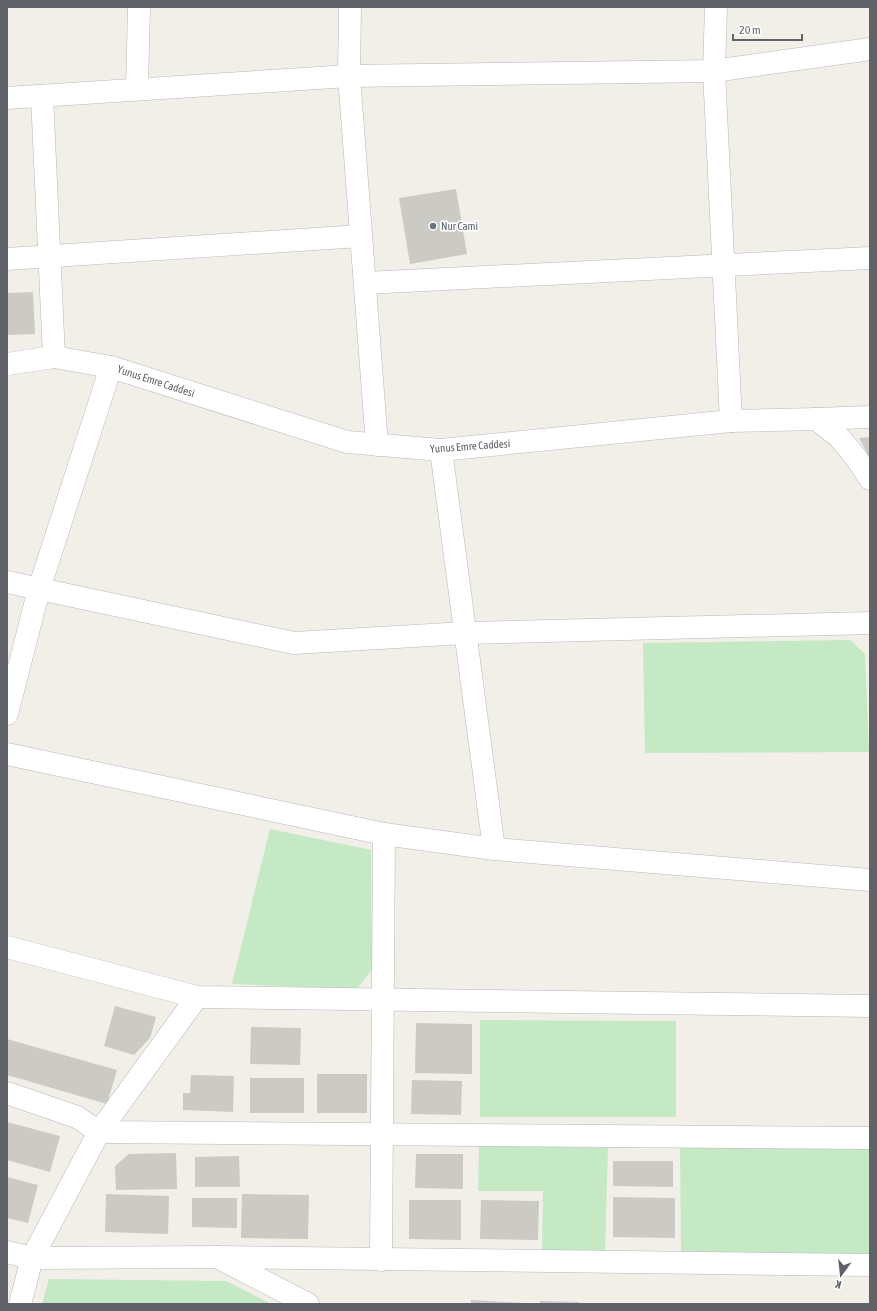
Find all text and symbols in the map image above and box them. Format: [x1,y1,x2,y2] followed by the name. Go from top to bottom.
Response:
[733,16,802,42] scale bar
[739,23,761,37] text: 20 m
[441,220,478,232] place label: Nur Cami
[428,221,438,231] marker: Nur Cami
[116,363,196,399] street label: Yunus Emre Caddesi
[429,437,511,455] street label: Yunus Emre Caddesi
[821,1255,861,1295] north arrow
[834,1278,843,1291] text: K

